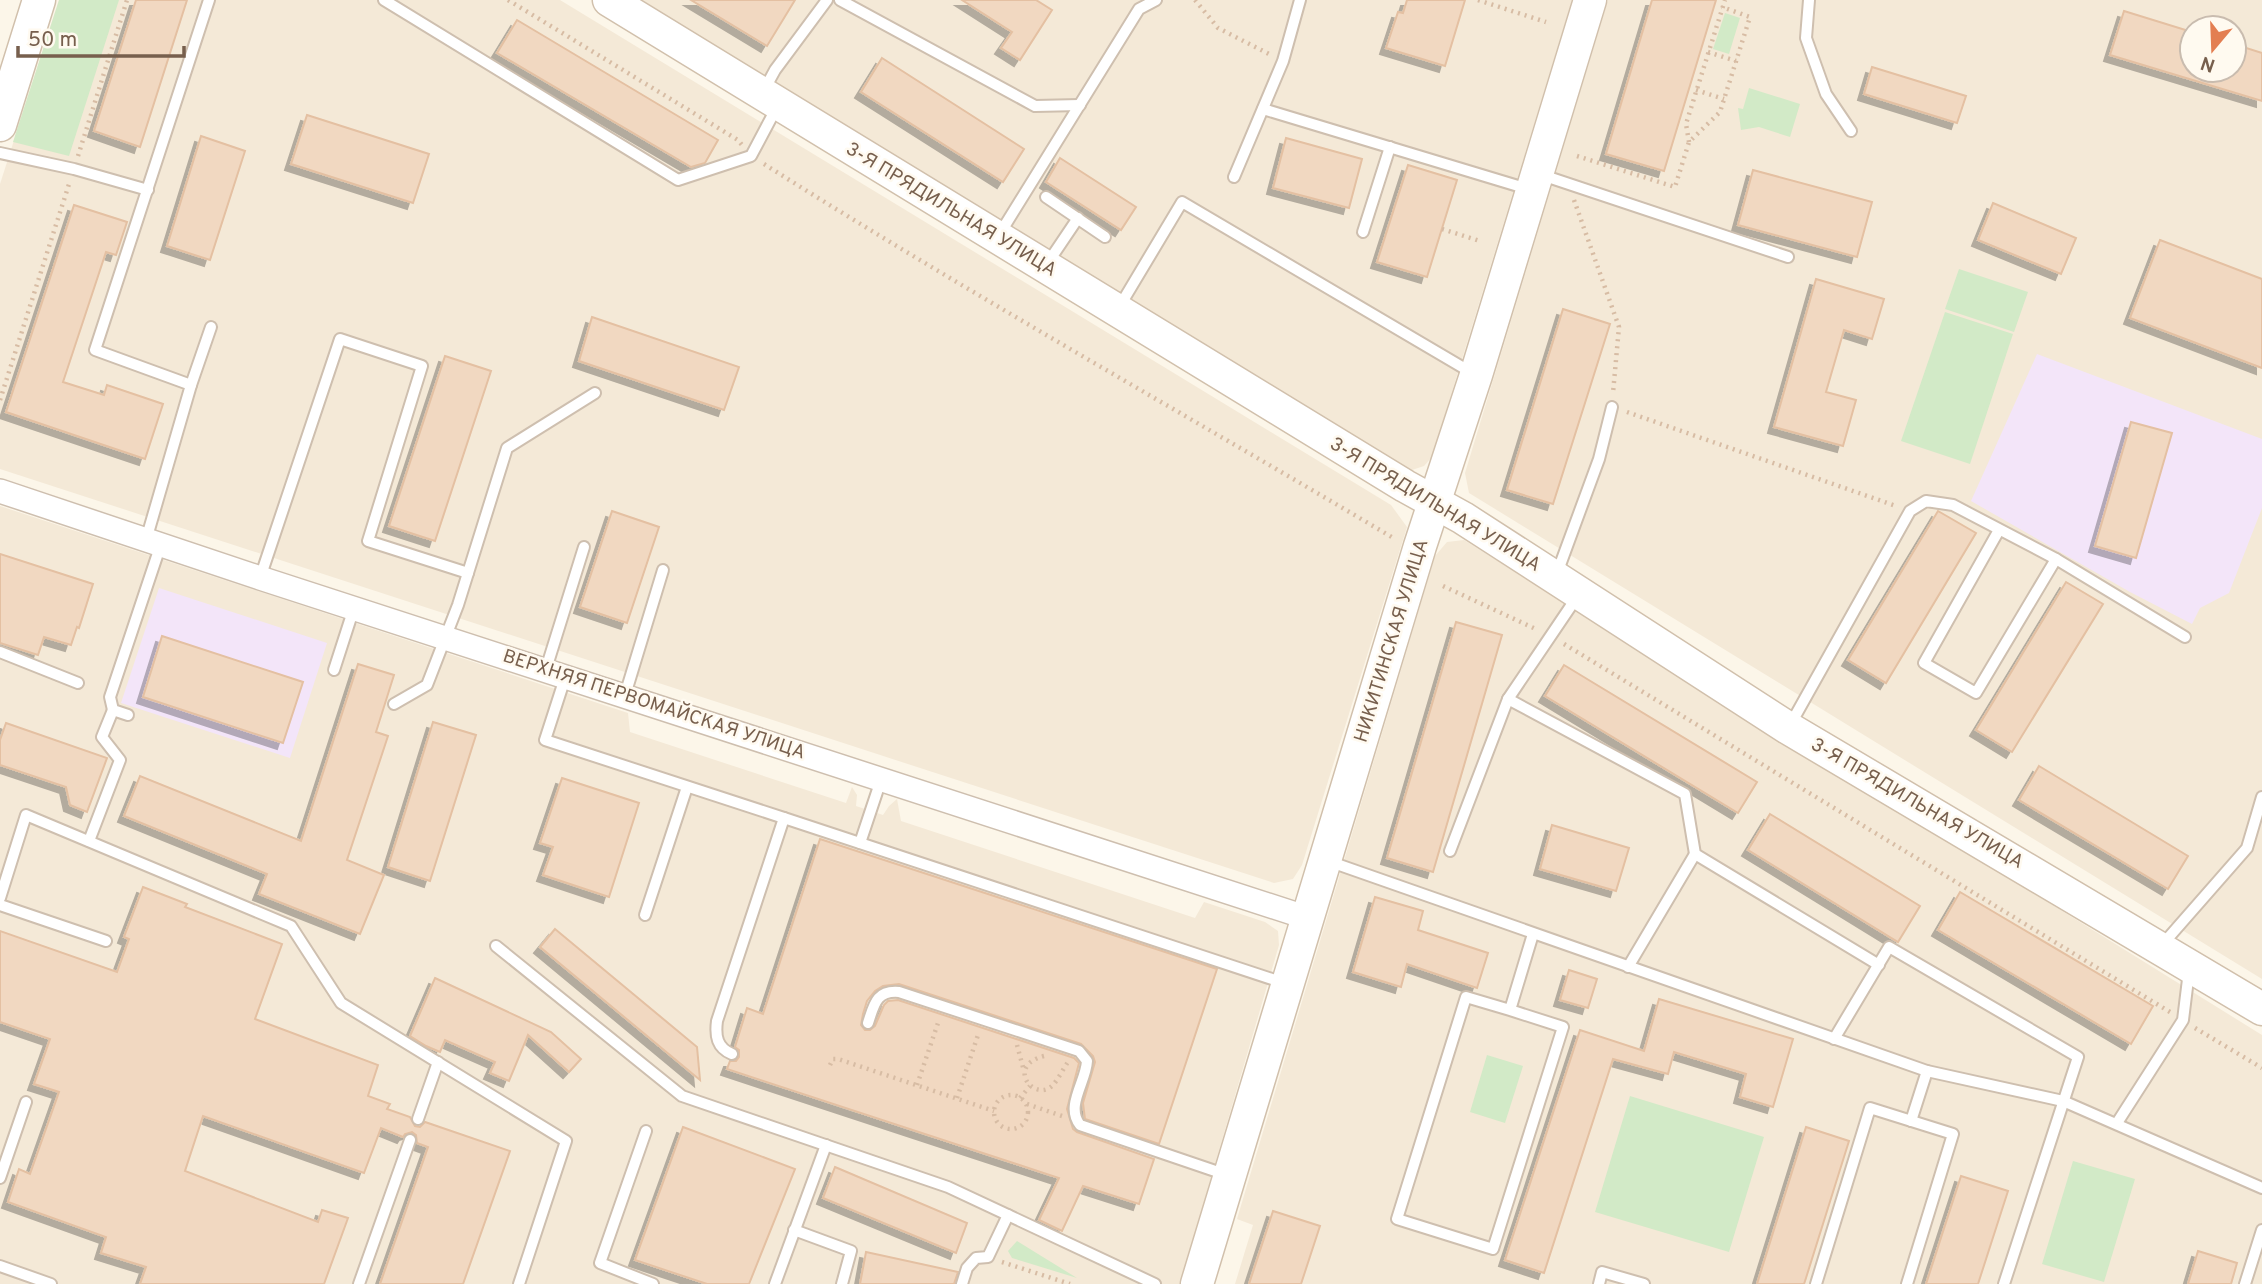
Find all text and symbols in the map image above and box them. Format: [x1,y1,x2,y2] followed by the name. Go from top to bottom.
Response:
[18,14,184,58] scale bar
[2178,14,2248,84] north arrow
[28,27,77,54] text: 50 m
[2198,50,2218,77] text: N
[841,137,1061,283] street label: 3-Я ПРЯДИЛЬНАЯ УЛИЦА
[1325,432,1545,578] street label: 3-Я ПРЯДИЛЬНАЯ УЛИЦА
[1350,536,1434,746] street label: НИКИТИНСКАЯ УЛИЦА
[500,644,809,765] street label: ВЕРХНЯЯ ПЕРВОМАЙСКАЯ УЛИЦА
[1806,733,2028,875] street label: 3-Я ПРЯДИЛЬНАЯ УЛИЦА

